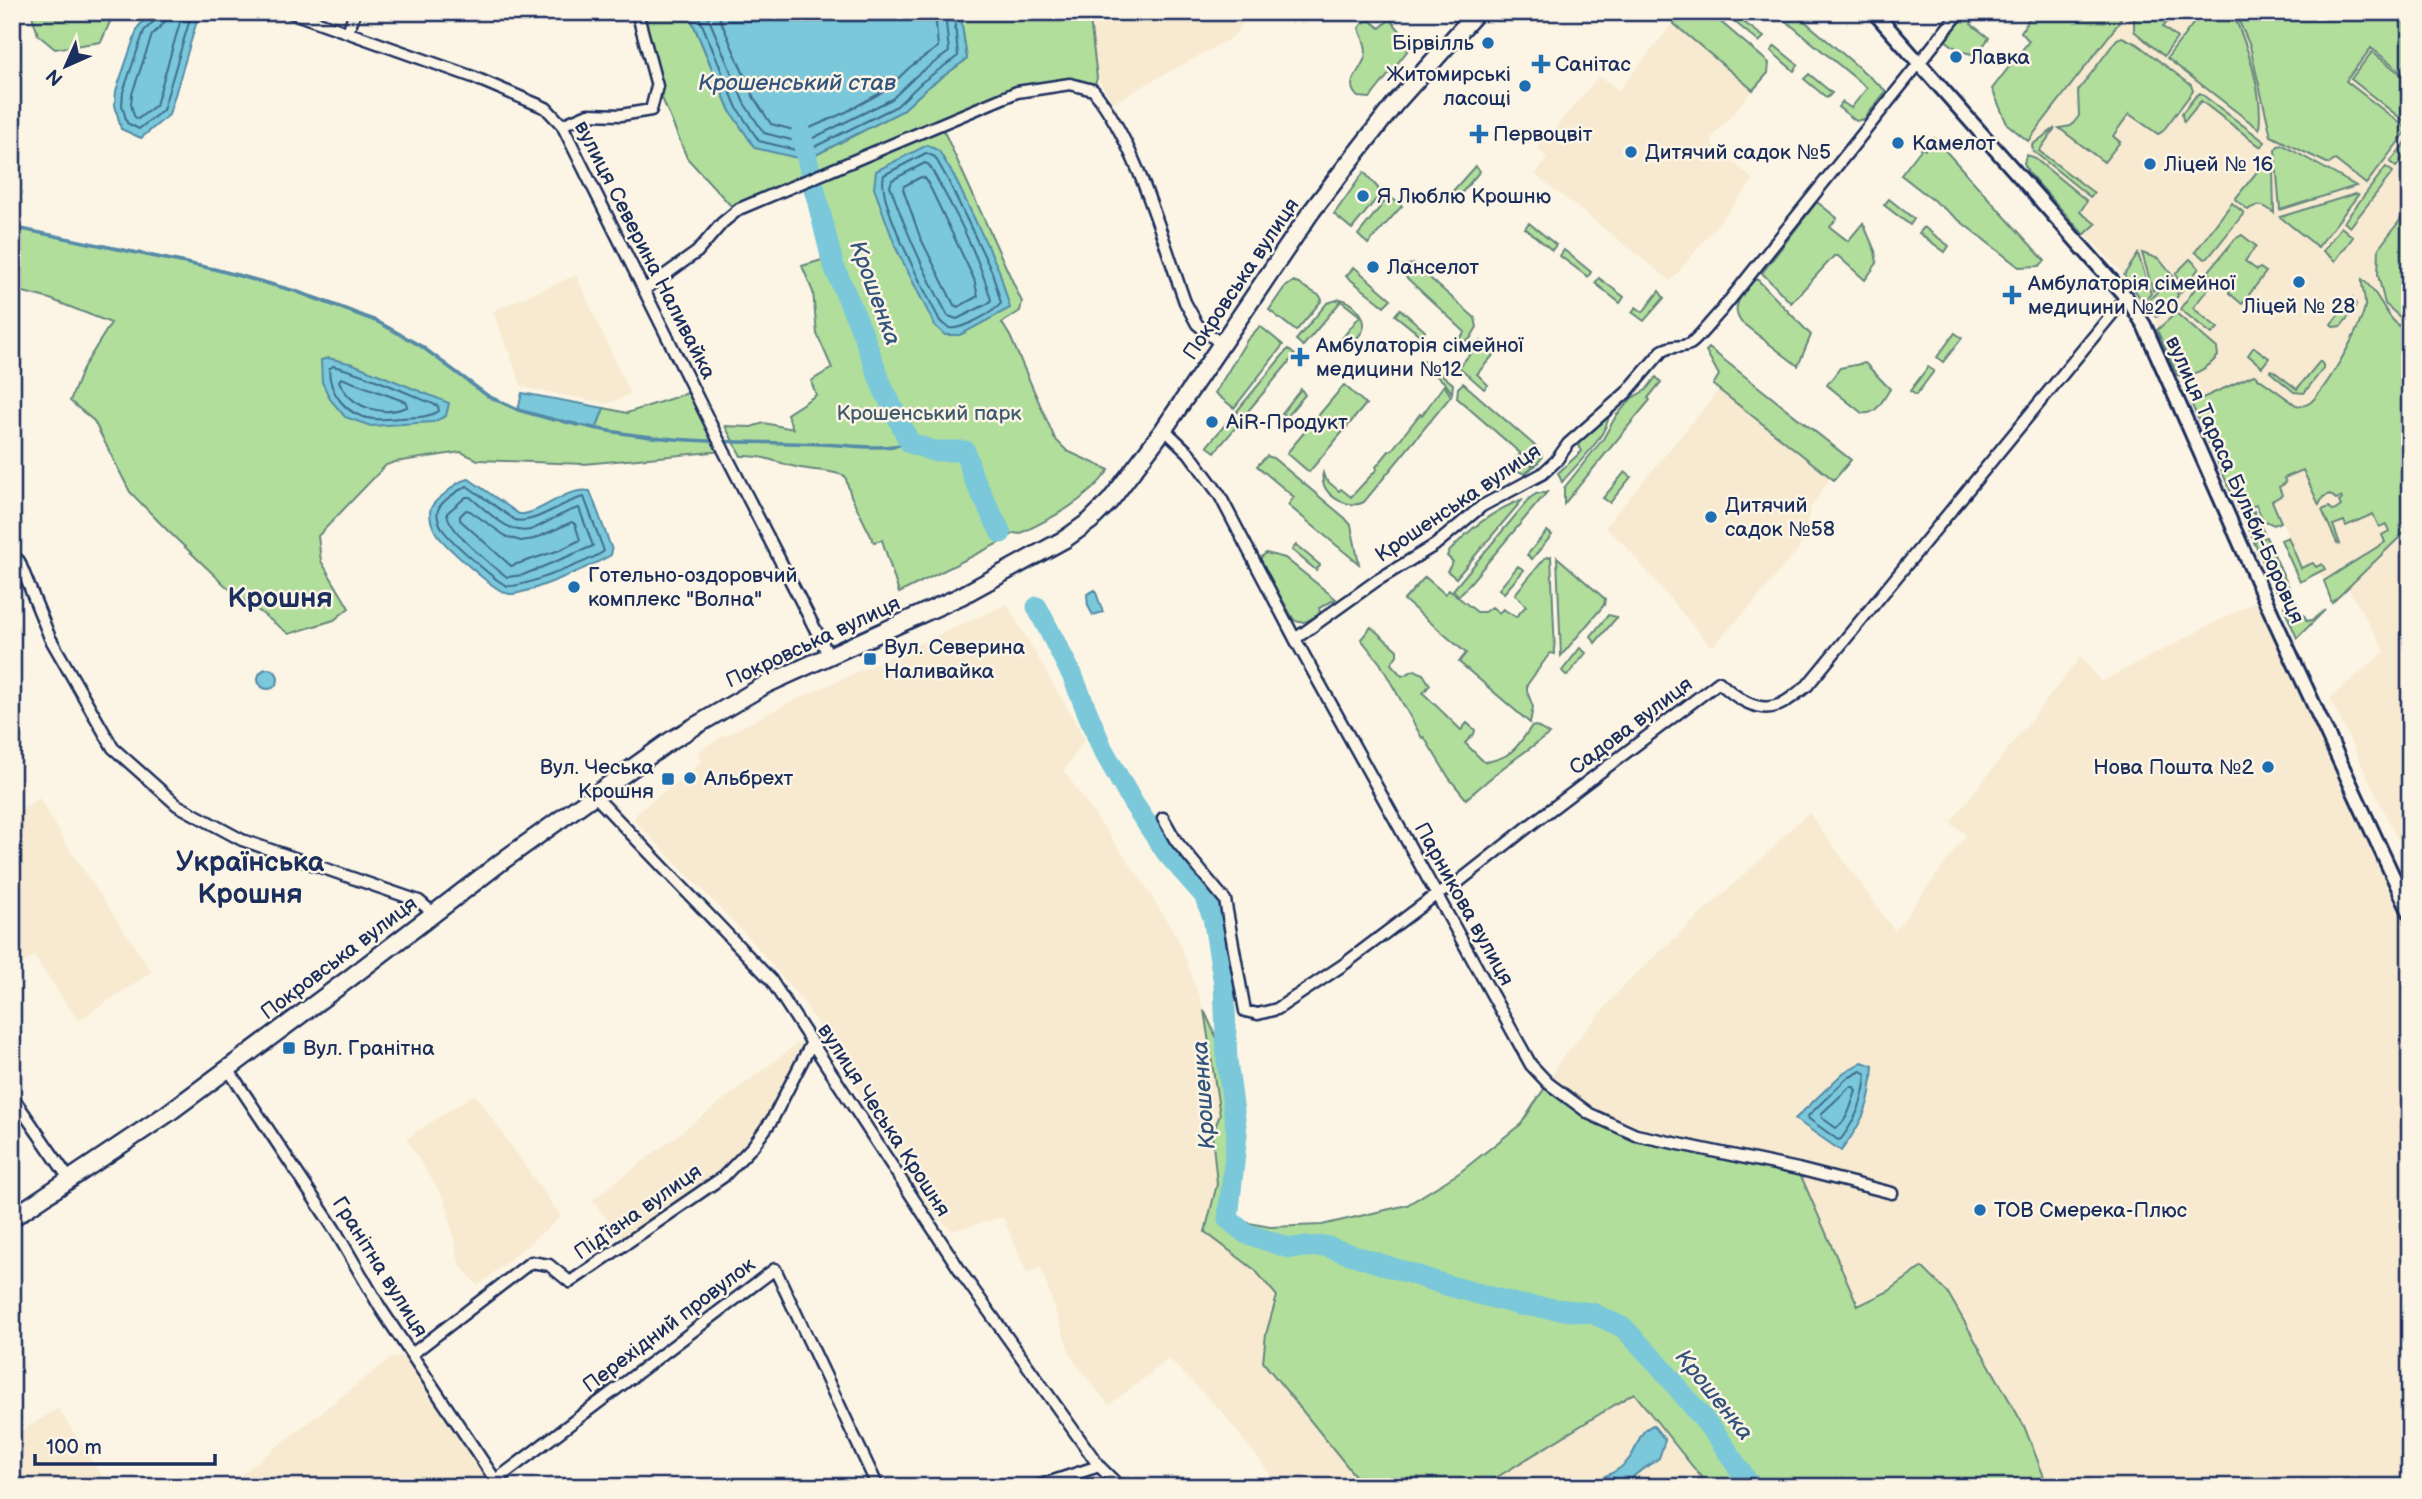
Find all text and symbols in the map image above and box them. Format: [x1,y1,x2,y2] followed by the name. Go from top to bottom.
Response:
[1392,31,1475,56] place label: Бірвілль
[32,32,102,102] north arrow
[1480,35,1496,51] marker: Бірвілль
[1969,45,2031,70] place label: Лавка
[1948,49,1964,65] marker: Лавка
[1555,52,1631,77] place label: Санітас
[1533,56,1549,72] marker: Санітас
[1386,62,1511,111] place label: Житомирські ласощі
[42,64,68,90] text: N
[698,69,896,97] water label: Крошенський став
[1517,78,1533,94] marker: Житомирські ласощі
[569,117,721,384] street label: вулиця Северина Наливайка
[1493,122,1593,147] place label: Первоцвіт
[1471,126,1487,142] marker: Первоцвіт
[1912,131,1996,156] place label: Камелот
[1890,135,1906,151] marker: Камелот
[1645,140,1831,165] place label: Дитячий садок №5
[1623,144,1639,160] marker: Дитячий садок №5
[2163,152,2274,177] place label: Ліцей № 16
[2142,156,2158,172] marker: Ліцей № 16
[1377,184,1552,209] place label: Я Люблю Крошню
[1355,188,1371,204] marker: Я Люблю Крошню
[1178,193,1304,365] street label: Покровська вулиця
[843,237,907,349] water label: Крошенка
[1386,255,1479,280] place label: Ланселот
[1365,259,1381,275] marker: Ланселот
[2027,271,2237,320] place label: Амбулаторія сімейної медицини №20
[2291,274,2307,290] marker: Ліцей № 28
[2002,285,2022,305] marker: Амбулаторія сімейної медицини №20
[2241,294,2356,319] place label: Ліцей № 28
[2160,332,2310,628] street label: вулиця Тараса Бульби-Боровця
[1315,333,1525,382] place label: Амбулаторія сімейної медицини №12
[1290,347,1310,367] marker: Амбулаторія сімейної медицини №12
[837,401,1021,426] park label: Крошенський парк
[1226,410,1348,435] place label: AiR-Продукт
[1204,414,1220,430] marker: AiR-Продукт
[1371,438,1545,568] street label: Крошенська вулиця
[1725,493,1835,542] place label: Дитячий садок №58
[1703,509,1719,525] marker: Дитячий садок №58
[588,563,797,612] place label: Готельно-оздоровчий комплекс "Волна"
[566,579,582,595] marker: Готельно-оздоровчий комплекс "Волна"
[227,582,333,615] district label: Крошня
[722,591,904,693] street label: Покровська вулиця
[884,635,1026,684] place label: Вул. Северина Наливайка
[862,651,878,667] marker: Вул. Северина Наливайка
[1564,672,1698,780] street label: Садова вулиця
[540,755,655,804] place label: Вул. Чеська Крошня
[2093,755,2255,780] place label: Нова Пошта №2
[2260,759,2276,775] marker: Нова Пошта №2
[703,766,794,791] place label: Альбрехт
[682,770,698,786] marker: Альбрехт
[660,771,676,787] marker: Вул. Чеська Крошня
[1409,818,1519,990] street label: Парникова вулиця
[176,846,325,911] district label: Українська Крошня
[256,891,422,1025] street label: Покровська вулиця
[812,1019,956,1221] street label: вулиця Чеська Крошня
[303,1036,435,1061] place label: Вул. Гранітна
[281,1040,297,1056] marker: Вул. Гранітна
[1186,1040,1222,1150] water label: Крошенка
[569,1159,707,1265] street label: Підʼїзна вулиця
[327,1192,433,1342] street label: Гранітна вулиця
[1994,1198,2187,1223] place label: ТОВ Смерека-Плюс
[1972,1202,1988,1218] marker: ТОВ Смерека-Плюс
[578,1252,760,1398] street label: Перехідний провулок
[1669,1344,1759,1446] water label: Крошенка
[35,1422,215,1466] scale bar
[46,1435,102,1460] text: 100 m

